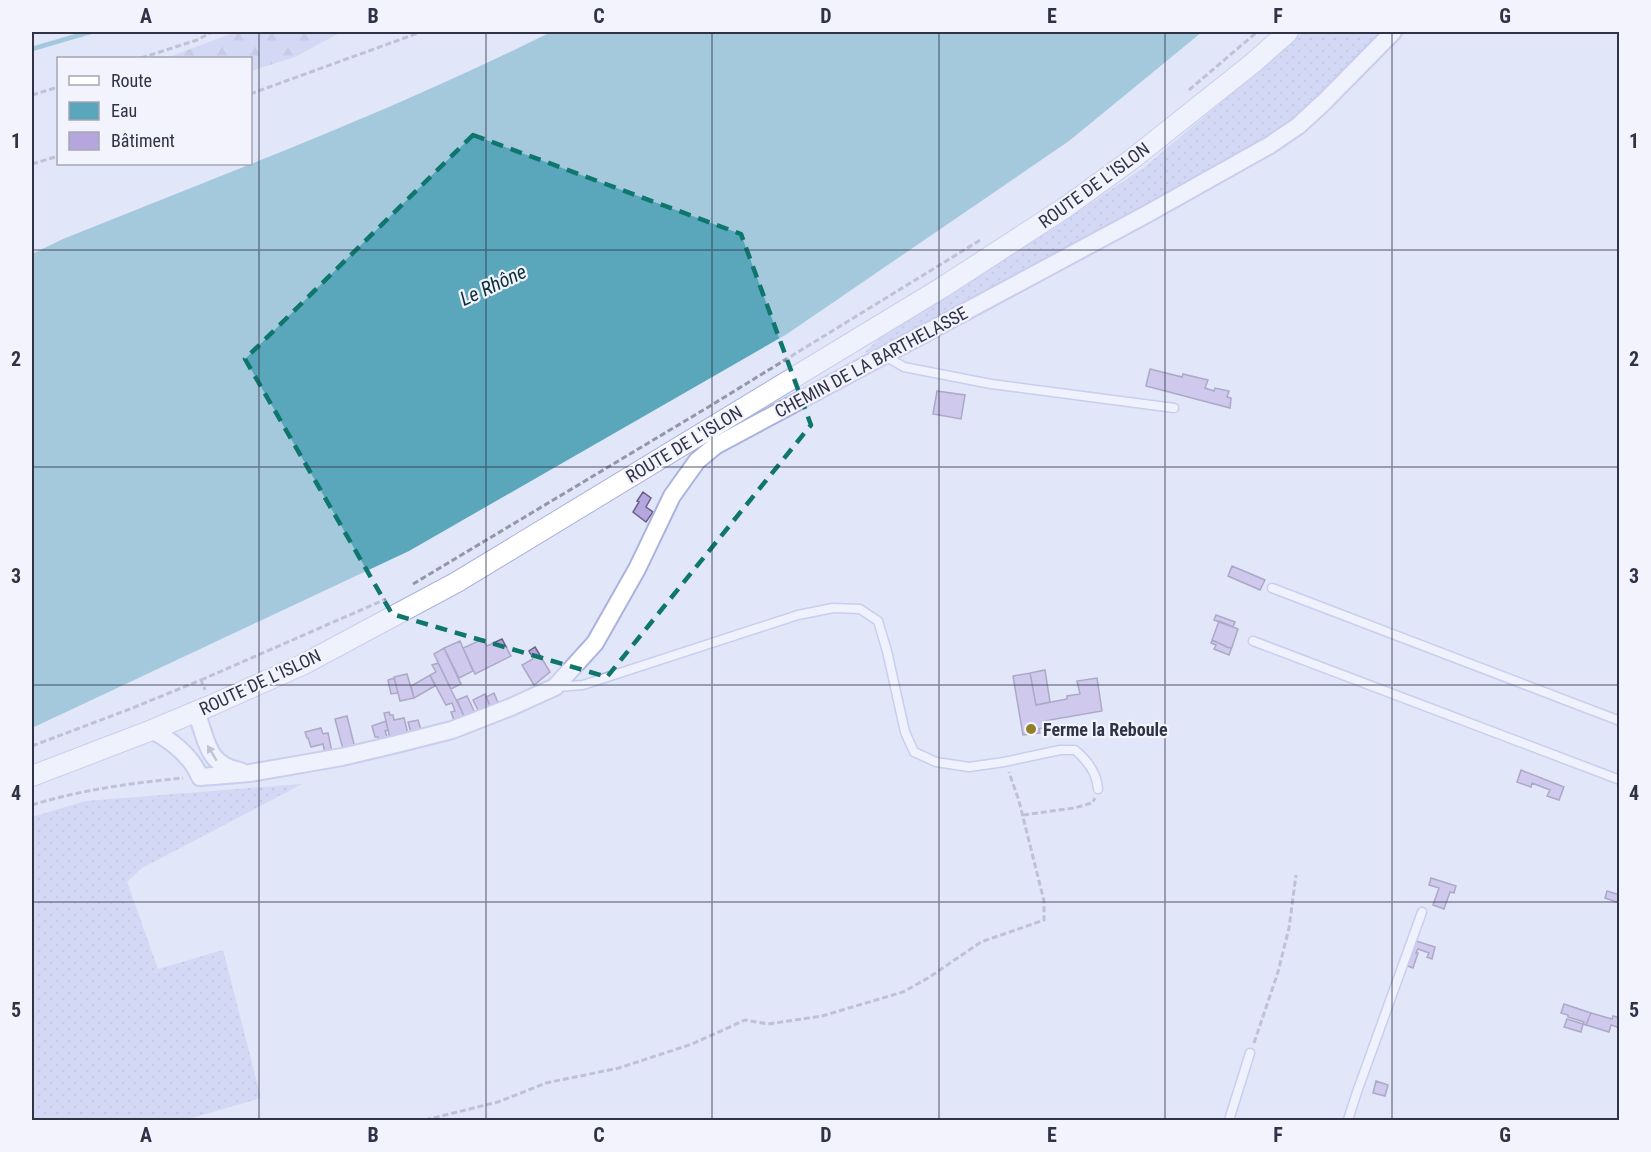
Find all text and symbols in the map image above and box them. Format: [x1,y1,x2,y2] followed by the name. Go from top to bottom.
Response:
[140,4,152,28] text: A
[367,4,379,28] text: B
[593,4,605,28] text: C
[820,4,832,28] text: D
[1047,4,1057,28] text: E
[1273,4,1283,28] text: F
[1499,4,1511,28] text: G
[57,57,252,165] legend
[111,70,152,91] text: Route
[111,100,137,121] text: Eau
[11,129,21,153] text: 1
[1629,129,1639,153] text: 1
[111,130,175,151] text: Bâtiment
[1035,138,1153,232] street label: ROUTE DE L'ISLON
[456,259,530,311] water label: Le Rhône
[771,302,971,422] street label: CHEMIN DE LA BARTHELASSE
[11,347,21,371] text: 2
[1629,347,1639,371] text: 2
[622,401,746,487] street label: ROUTE DE L'ISLON
[11,564,21,588] text: 3
[1629,564,1639,588] text: 3
[196,645,324,719] street label: ROUTE DE L'ISLON
[1043,719,1168,740] place label: Ferme la Reboule
[1024,722,1038,736] marker: Ferme la Reboule
[207,745,218,761] one-way arrow
[11,781,21,805] text: 4
[1629,781,1639,805] text: 4
[11,998,21,1022] text: 5
[1629,998,1639,1022] text: 5
[140,1123,152,1147] text: A
[367,1123,379,1147] text: B
[593,1123,605,1147] text: C
[820,1123,832,1147] text: D
[1047,1123,1057,1147] text: E
[1273,1123,1283,1147] text: F
[1499,1123,1511,1147] text: G

